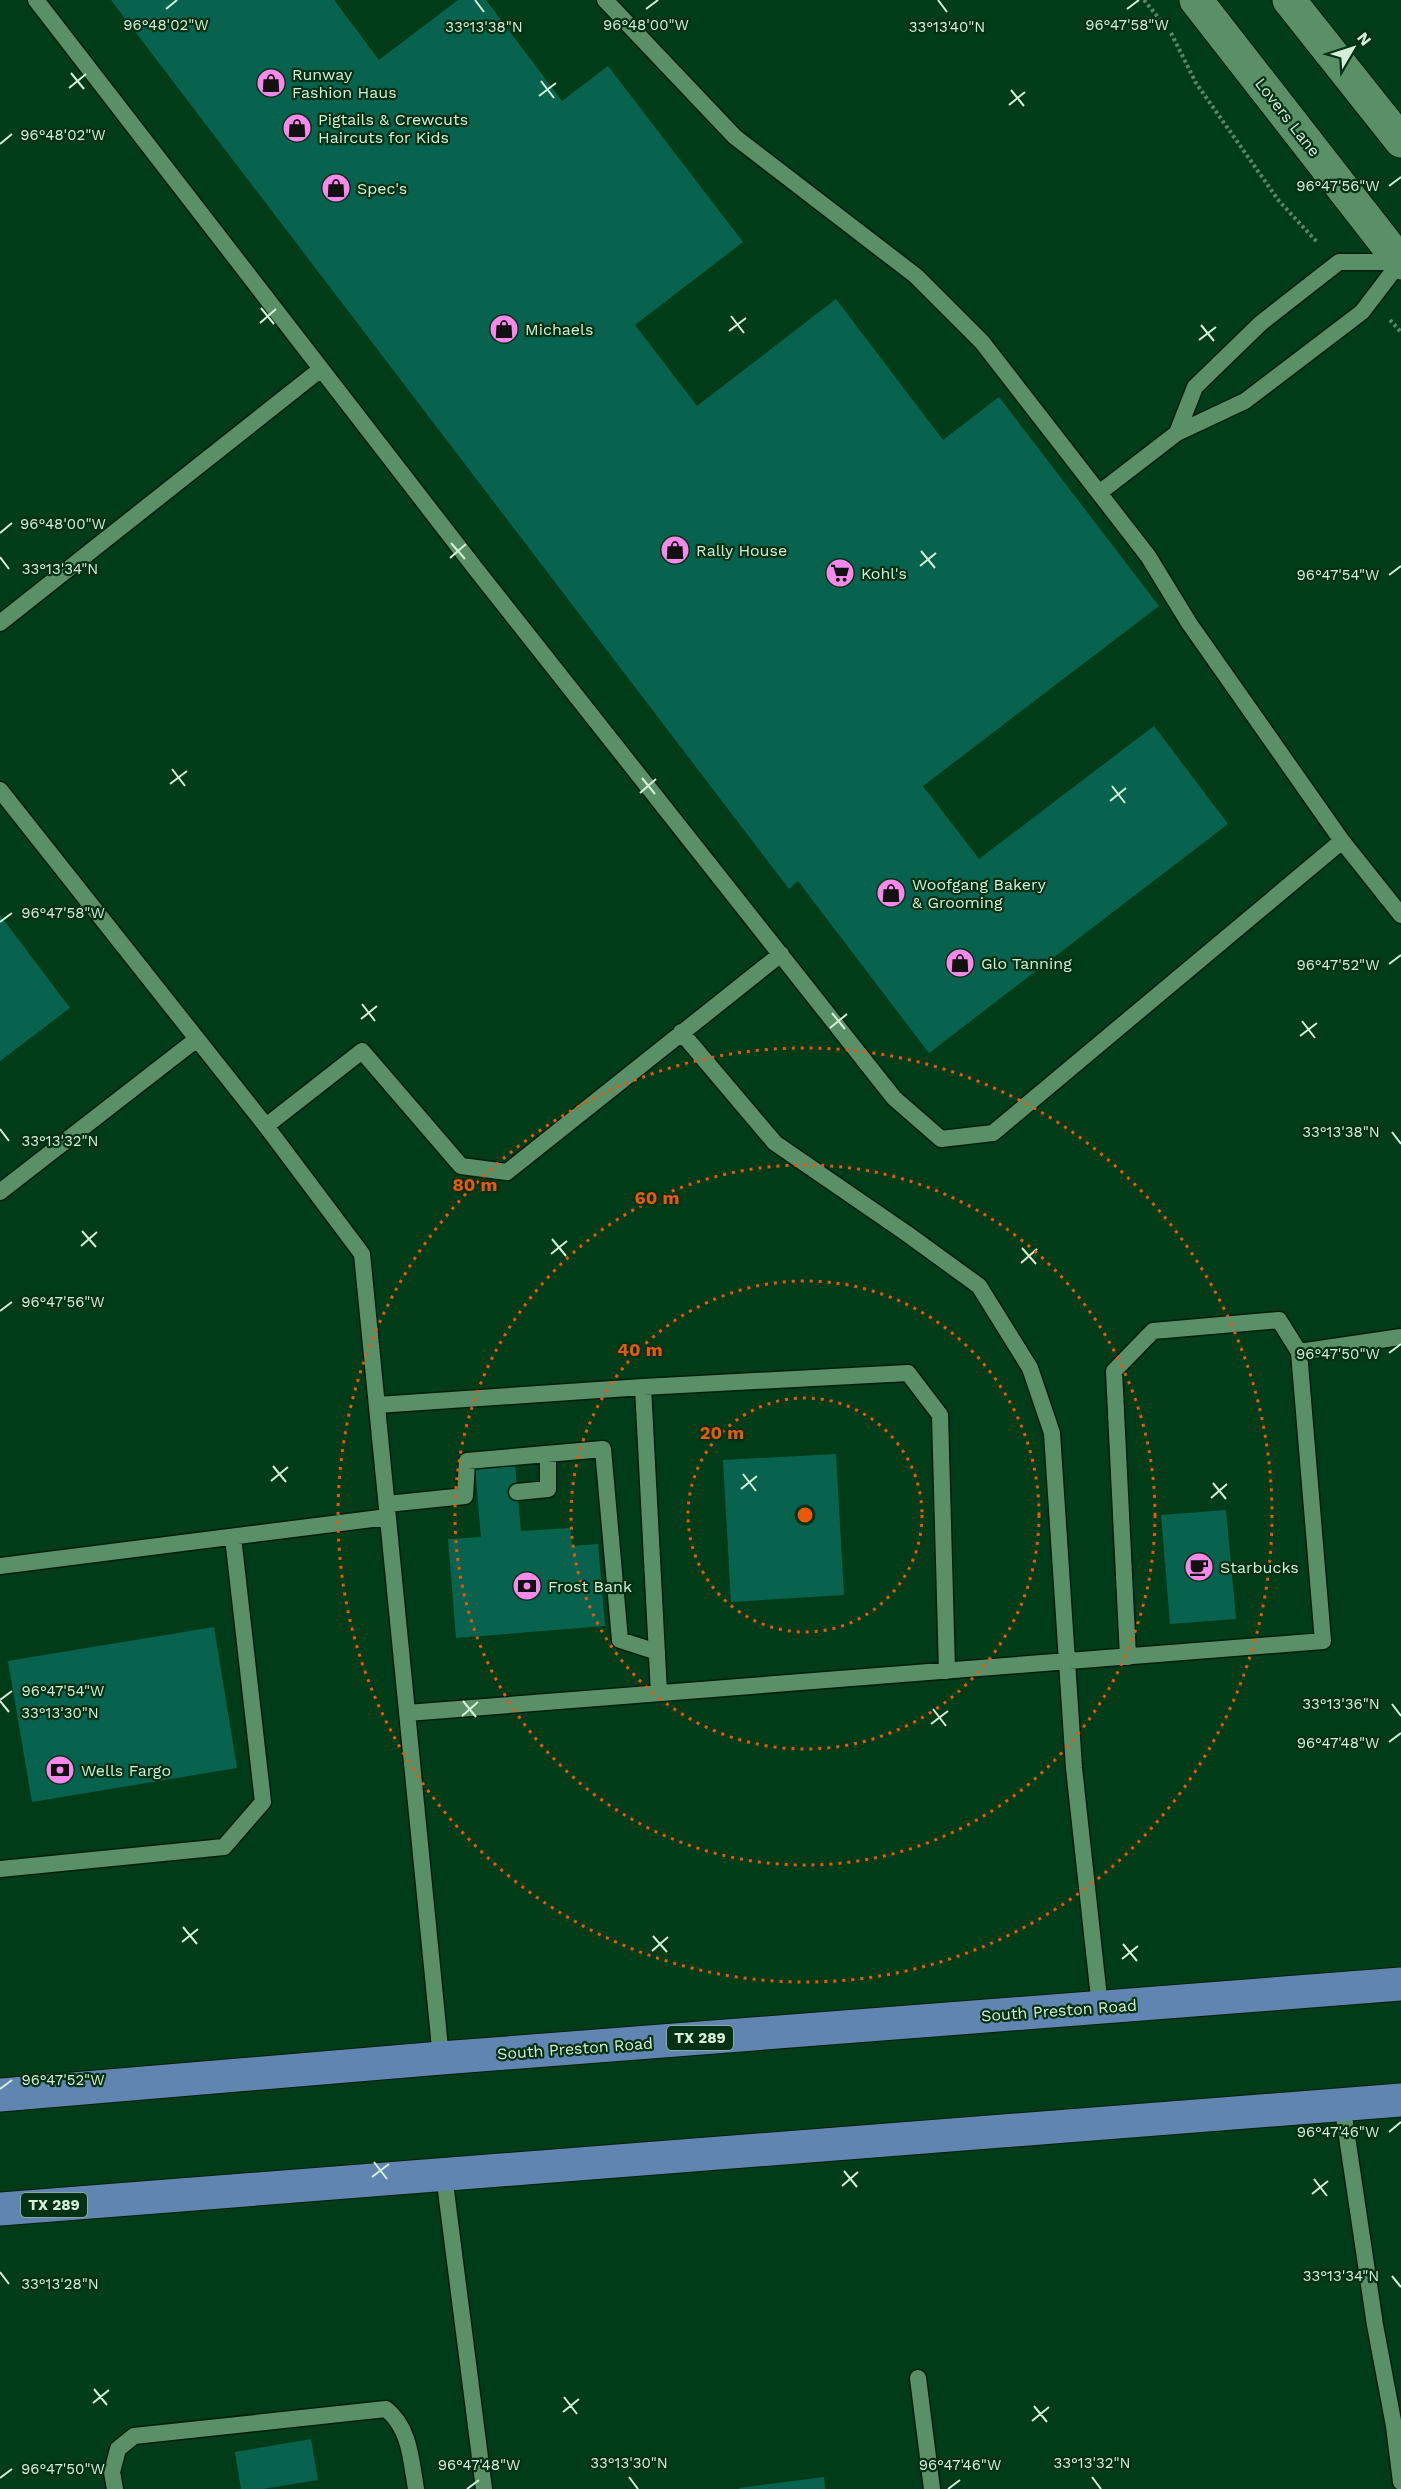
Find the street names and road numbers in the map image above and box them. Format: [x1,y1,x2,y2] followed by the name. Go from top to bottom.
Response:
[1251,74,1324,160] street label: Lovers Lane
[980,1996,1138,2025] street label: South Preston Road
[667,2026,733,2050] road number: TX 289
[496,2034,654,2063] street label: South Preston Road
[21,2193,87,2217] road number: TX 289

